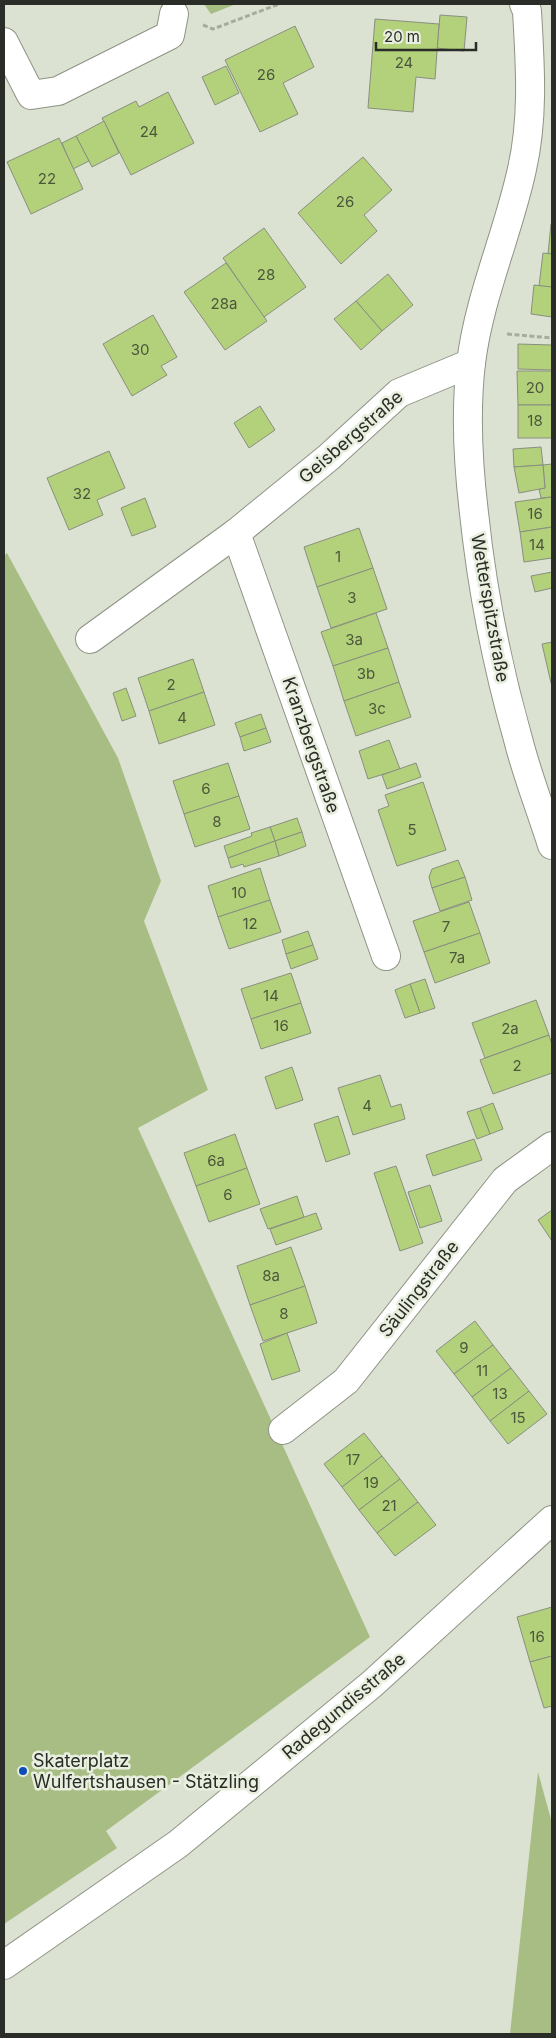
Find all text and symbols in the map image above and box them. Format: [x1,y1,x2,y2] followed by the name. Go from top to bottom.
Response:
[376,20,476,52] scale bar
[384,27,420,46] text: 20 m
[395,53,413,72] house number: 24
[257,65,275,84] house number: 26
[140,122,158,141] house number: 24
[38,169,56,188] house number: 22
[336,192,354,211] house number: 26
[257,265,275,284] house number: 28
[211,294,237,313] house number: 28a
[131,340,149,359] house number: 30
[526,378,544,397] house number: 20
[294,386,407,487] street label: Geisbergstraße
[527,411,543,430] house number: 18
[73,484,91,503] house number: 32
[527,504,543,523] house number: 16
[467,532,514,684] street label: Wetterspitzstraße
[529,535,545,554] house number: 14
[335,547,341,566] house number: 1
[347,588,357,607] house number: 3
[345,630,363,649] house number: 3a
[357,664,375,683] house number: 3b
[278,674,345,816] street label: Kranzbergstraße
[166,675,176,694] house number: 2
[368,699,386,718] house number: 3c
[177,708,187,727] house number: 4
[201,779,211,798] house number: 6
[212,812,222,831] house number: 8
[407,820,417,839] house number: 5
[231,883,247,902] house number: 10
[242,914,258,933] house number: 12
[442,917,450,936] house number: 7
[449,948,465,967] house number: 7a
[263,986,279,1005] house number: 14
[273,1016,289,1035] house number: 16
[501,1019,519,1038] house number: 2a
[512,1056,522,1075] house number: 2
[362,1096,372,1115] house number: 4
[207,1151,225,1170] house number: 6a
[223,1185,233,1204] house number: 6
[374,1236,463,1341] street label: Säulingstraße
[262,1266,280,1285] house number: 8a
[279,1304,289,1323] house number: 8
[459,1338,469,1357] house number: 9
[476,1361,488,1380] house number: 11
[492,1384,508,1403] house number: 13
[510,1408,526,1427] house number: 15
[346,1450,360,1469] house number: 17
[363,1473,379,1492] house number: 19
[381,1496,397,1515] house number: 21
[529,1627,545,1646] house number: 16
[278,1648,409,1763] street label: Radegundisstraße
[33,1750,259,1792] place label: Skaterplatz Wulfertshausen - Stätzling
[17,1765,29,1777] marker: Skaterplatz Wulfertshausen - Stätzling

